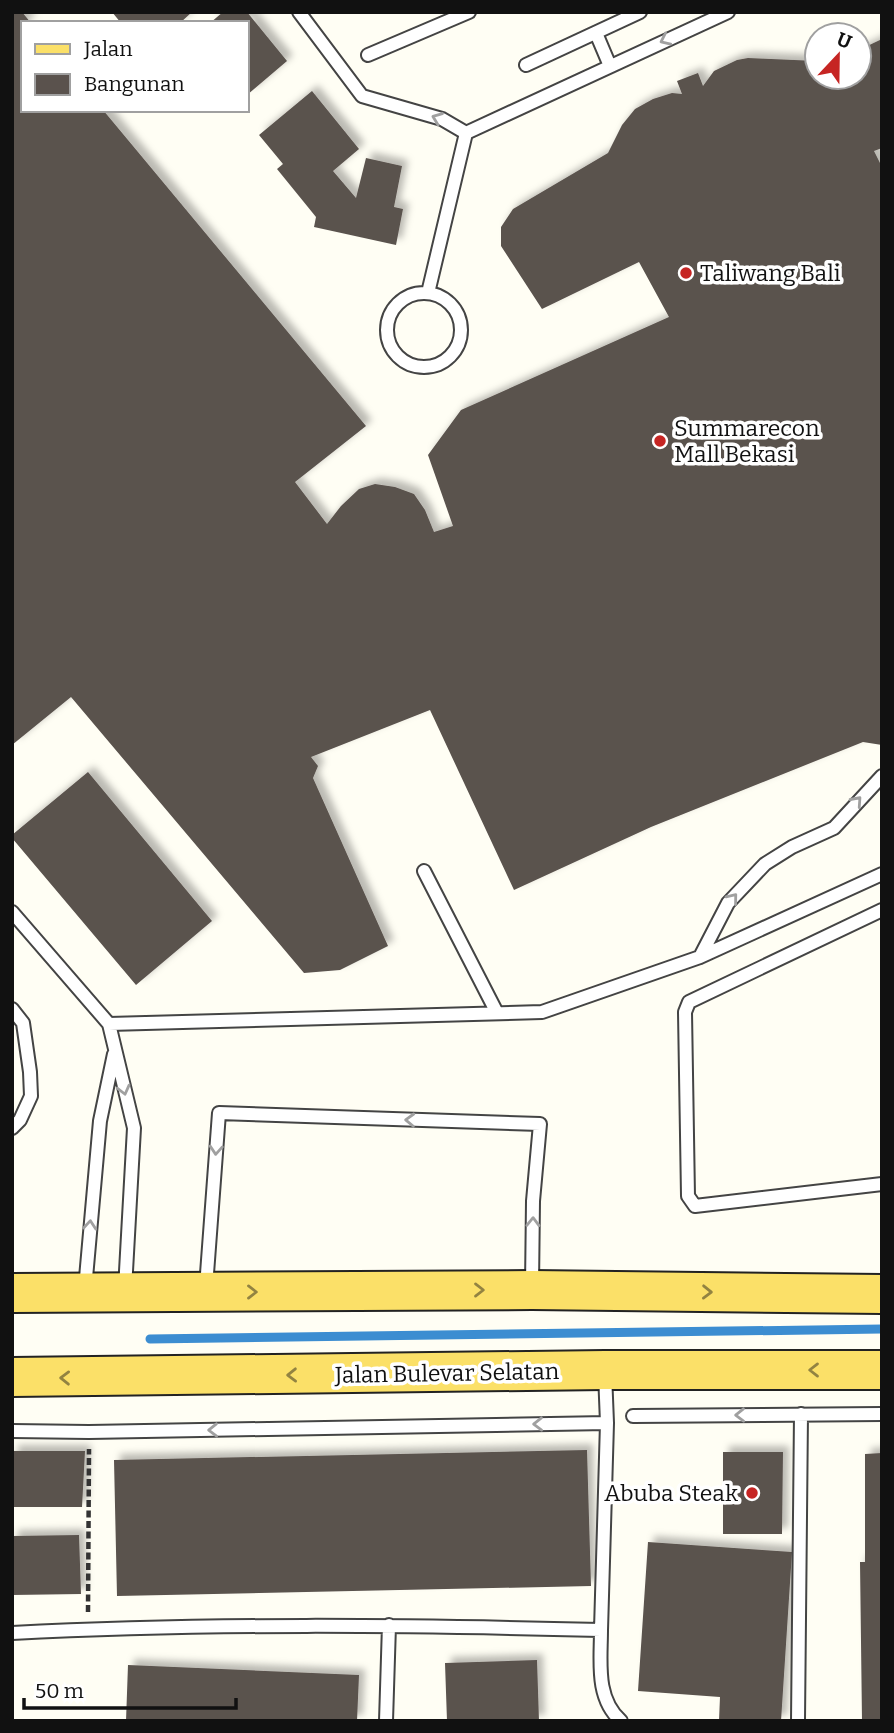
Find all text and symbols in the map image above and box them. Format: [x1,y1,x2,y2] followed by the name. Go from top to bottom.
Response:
[21,21,248,112] legend
[803,21,873,91] north arrow
[833,27,855,54] text: U
[660,32,672,46] one-way arrow
[83,36,133,62] text: Jalan
[84,71,185,97] text: Bangunan
[432,113,444,127] one-way arrow
[700,259,841,287] place label: Taliwang Bali
[678,265,694,281] marker: Taliwang Bali
[674,414,820,468] place label: Summarecon Mall Bekasi
[652,433,668,449] marker: Summarecon Mall Bekasi
[849,797,862,810] one-way arrow
[725,894,737,907] one-way arrow
[116,1084,131,1096] one-way arrow
[404,1112,415,1127] one-way arrow
[209,1145,224,1156] one-way arrow
[525,1216,540,1227] one-way arrow
[83,1219,98,1231] one-way arrow
[475,1282,485,1298] one-way arrow
[247,1284,258,1300] one-way arrow
[702,1284,713,1300] one-way arrow
[334,1357,560,1389] street label: Jalan Bulevar Selatan
[808,1362,818,1378] one-way arrow
[286,1367,297,1383] one-way arrow
[59,1370,69,1386] one-way arrow
[734,1407,745,1422] one-way arrow
[533,1416,543,1432] one-way arrow
[207,1422,218,1438] one-way arrow
[604,1479,738,1507] place label: Abuba Steak
[744,1485,760,1501] marker: Abuba Steak
[24,1666,236,1710] scale bar
[35,1678,84,1704] text: 50 m

